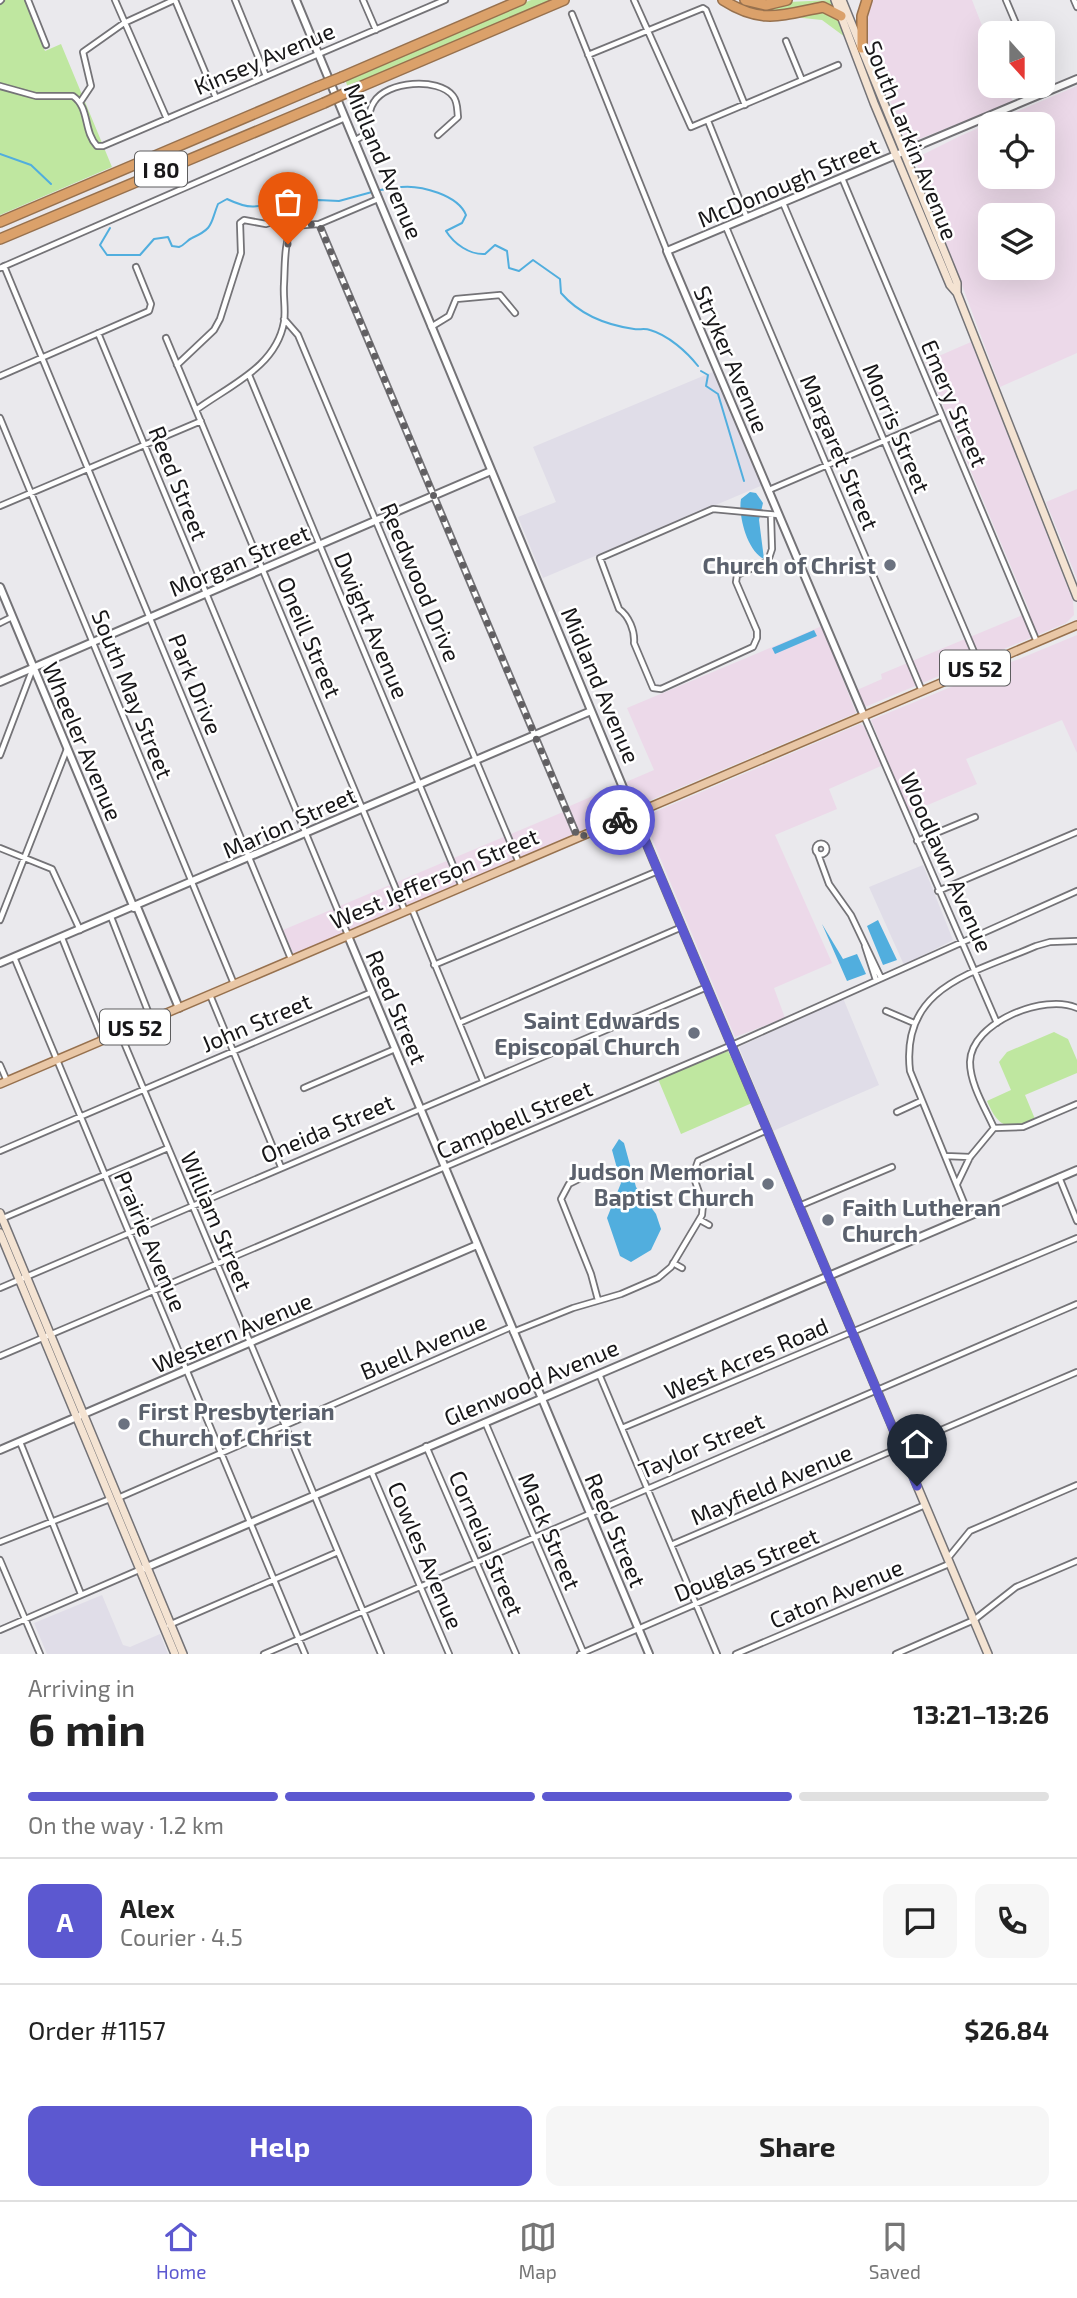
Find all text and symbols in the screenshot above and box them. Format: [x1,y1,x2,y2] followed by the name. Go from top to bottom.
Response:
[190,16,338,100] street label: Kinsey Avenue
[978,21,1055,98] north arrow
[978,21,1055,280] map controls
[859,36,965,244] street label: South Larkin Avenue
[339,79,429,243] street label: Midland Avenue
[978,112,1055,189] button: locate
[693,131,883,233] street label: McDonough Street
[135,152,187,186] road number: I 80
[258,172,318,244] pin
[269,183,307,221] icon: bag
[978,203,1055,280] button: layers
[688,281,776,437] street label: Stryker Avenue
[916,335,994,471] street label: Emery Street
[857,359,937,497] street label: Morris Street
[795,370,885,534] street label: Margaret Street
[143,422,215,545] street label: Reed Street
[375,498,467,666] street label: Reedwood Drive
[164,518,314,602] street label: Morgan Street
[329,547,415,703] street label: Dwight Avenue
[702,551,876,579] place label: Church of Christ
[882,557,898,573] marker: Church of Christ
[272,572,348,702] street label: Oneill Street
[556,603,646,767] street label: Midland Avenue
[86,605,180,783] street label: South May Street
[163,629,229,739] street label: Park Drive
[940,650,1010,686] road number: US 52
[37,658,129,824] street label: Wheeler Avenue
[895,768,999,956] street label: Woodlawn Avenue
[218,780,360,864] street label: Marion Street
[585,785,655,855] courier
[601,801,639,839] icon: bike
[325,821,543,935] street label: West Jefferson Street
[360,946,434,1068] street label: Reed Street
[197,986,315,1058] street label: John Street
[494,1006,680,1060] place label: Saint Edwards Episcopal Church
[100,1010,170,1044] road number: US 52
[686,1025,702,1041] marker: Saint Edwards Episcopal Church
[432,1073,596,1164] street label: Campbell Street
[256,1087,398,1169] street label: Oneida Street
[175,1147,259,1295] street label: William Street
[569,1157,754,1211] place label: Judson Memorial Baptist Church
[109,1166,193,1316] street label: Prairie Avenue
[760,1176,776,1192] marker: Judson Memorial Baptist Church
[842,1193,1001,1247] place label: Faith Lutheran Church
[820,1212,836,1228] marker: Faith Lutheran Church
[148,1286,316,1378] street label: Western Avenue
[356,1307,490,1385] street label: Buell Avenue
[660,1311,832,1405] street label: West Acres Road
[440,1333,622,1431] street label: Glenwood Avenue
[138,1397,335,1451] place label: First Presbyterian Church of Christ
[634,1406,768,1484] street label: Taylor Street
[887,1414,947,1486] pin
[116,1416,132,1432] marker: First Presbyterian Church of Christ
[898,1425,936,1463] icon: home
[686,1437,856,1531] street label: Mayfield Avenue
[444,1466,530,1620] street label: Cornelia Street
[513,1468,587,1594] street label: Mack Street
[579,1469,653,1591] street label: Reed Street
[382,1477,470,1633] street label: Cowles Avenue
[669,1521,823,1607] street label: Douglas Street
[765,1552,907,1634] street label: Caton Avenue
[28,1674,135,1702] text: Arriving in
[913,1698,1049,1729] text: 13:21–13:26
[28,1700,146,1755] text: 6 min
[28,1811,224,1839] text: On the way · 1.2 km
[883,1884,957,1958] button: chat
[975,1884,1049,1958] button: phone
[120,1892,175,1923] text: Alex
[57,1906,73,1937] text: A
[120,1923,243,1951] text: Courier · 4.5
[28,2014,166,2045] text: Order #1157
[964,2014,1049,2045] text: $26.84
[28,2106,532,2186] button: Help
[546,2106,1049,2186] button: Share
[156,2218,206,2283] tab: Home
[519,2218,557,2283] tab: Map
[869,2218,921,2283] tab: Saved

